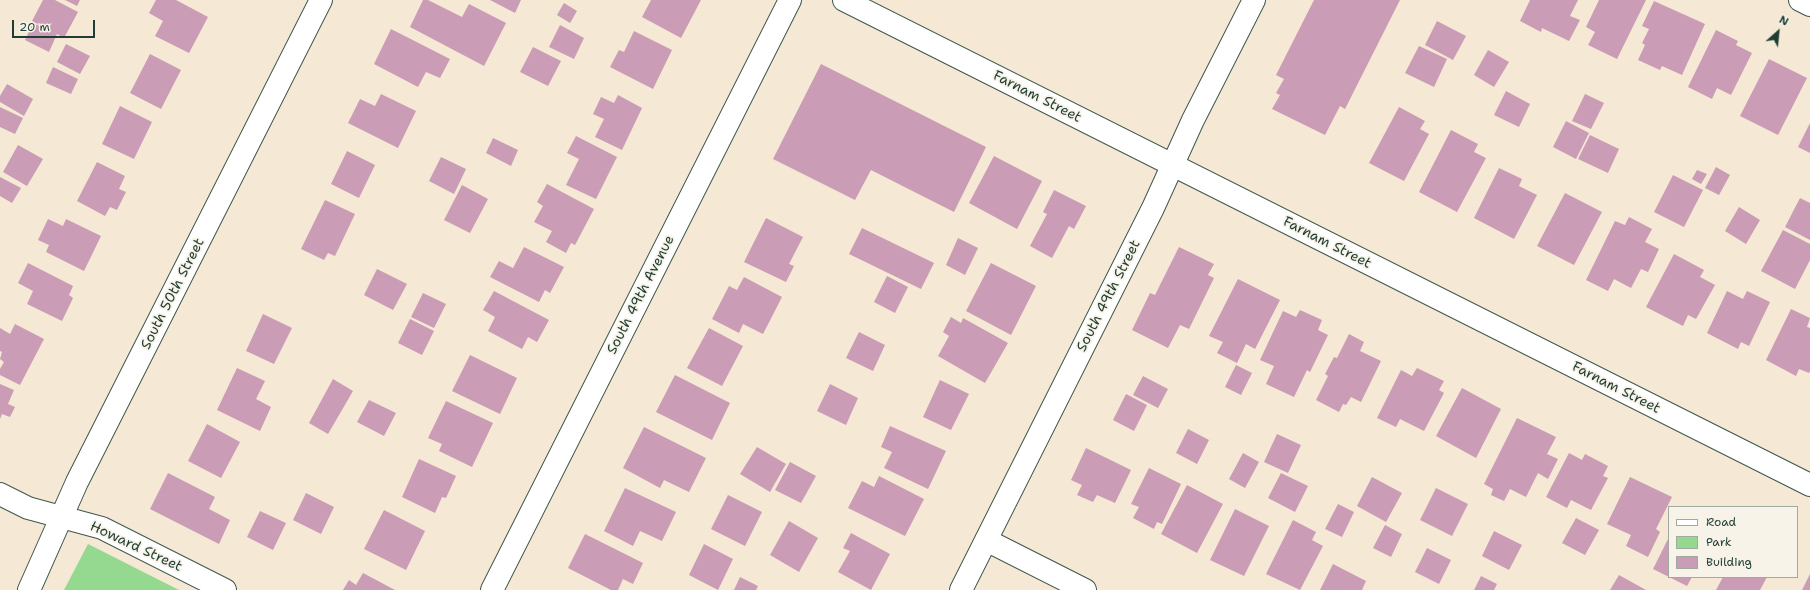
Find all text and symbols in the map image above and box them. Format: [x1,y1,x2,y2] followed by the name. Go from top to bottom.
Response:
[14,12,97,38] scale bar
[1758,12,1798,52] north arrow
[1776,12,1791,30] text: N
[19,19,50,35] text: 20 m
[990,67,1084,127] street label: Farnam Street
[1280,213,1374,273] street label: Farnam Street
[604,233,678,357] street label: South 49th Avenue
[138,236,208,352] street label: South 50th Street
[1074,237,1144,355] street label: South 49th Street
[1569,358,1663,418] street label: Farnam Street
[1668,506,1798,578] legend
[1706,514,1736,530] text: Road
[87,518,185,576] street label: Howard Street
[1706,534,1732,550] text: Park
[1706,554,1752,570] text: Building

